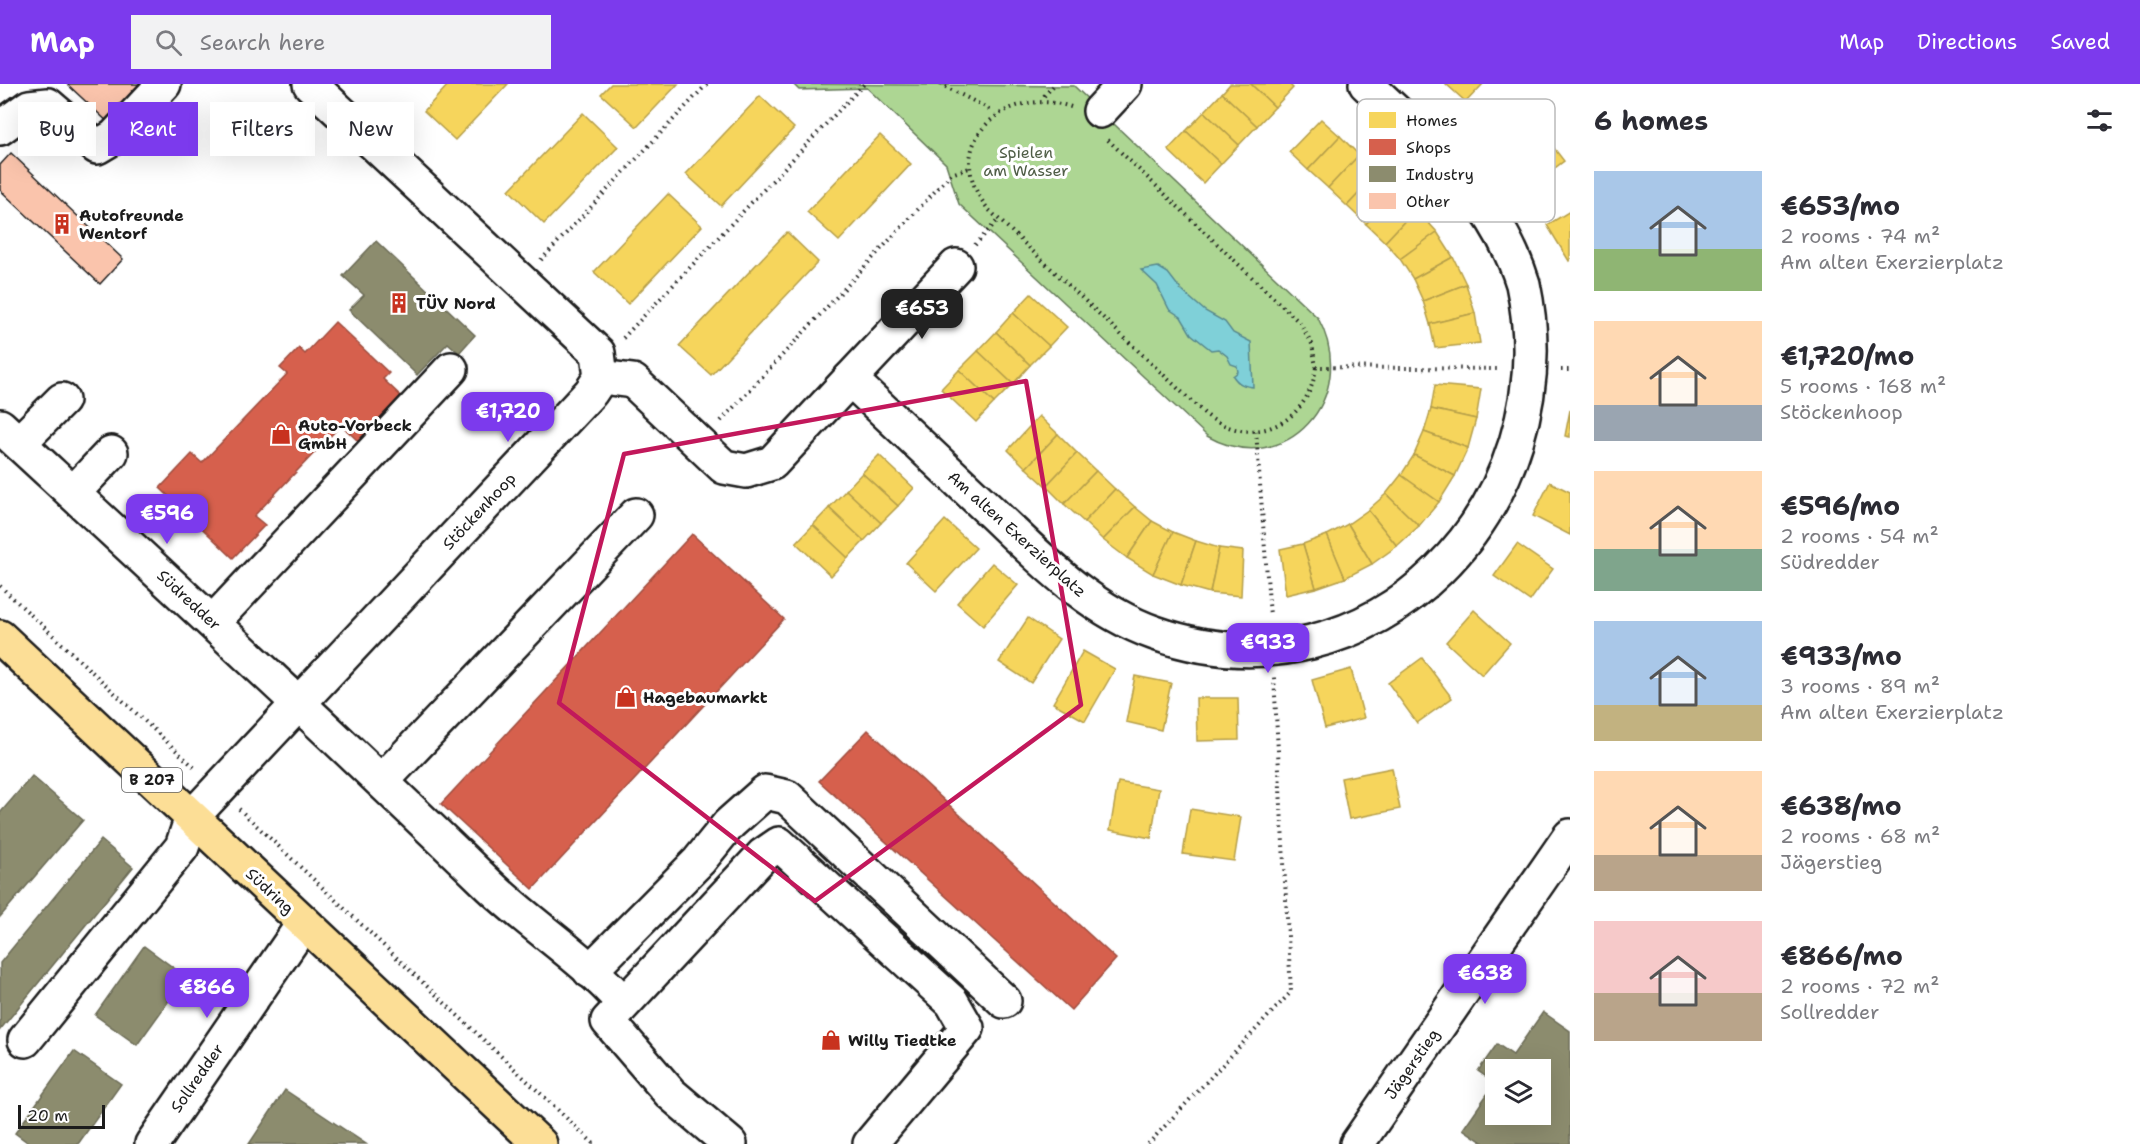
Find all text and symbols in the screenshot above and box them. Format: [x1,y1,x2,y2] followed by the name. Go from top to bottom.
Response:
[131,15,551,69] search box
[30,23,95,61] text: Map
[152,26,185,59] icon: search
[200,28,325,57] text: Search here
[1839,28,1884,56] text: Map
[1917,28,2017,56] text: Directions
[2050,28,2110,56] text: Saved
[1357,99,1555,222] legend
[18,102,96,156] chip: Buy
[108,102,198,156] chip: Rent
[210,102,315,156] chip: Filters
[327,102,414,156] chip: New
[1594,103,1708,138] text: 6 homes
[2083,104,2116,137] icon: filters
[1406,110,1458,131] text: Homes
[1406,137,1451,158] text: Shops
[983,142,1069,181] park label: Spielen am Wasser
[1406,164,1474,185] text: Industry
[1780,188,1900,223] text: €653/mo
[1406,191,1450,212] text: Other
[1642,195,1714,267] icon: home
[79,205,184,244] place label: Autofreunde Wentorf
[50,212,74,236] building icon: Autofreunde Wentorf
[1780,223,1940,249] text: 2 rooms · 74 m²
[1780,249,2004,275] text: Am alten Exerzierplatz
[886,289,958,340] pin: €653
[387,291,411,315] building icon: TÜV Nord
[416,293,496,314] place label: TÜV Nord
[895,295,949,321] text: €653
[1780,338,1914,373] text: €1,720/mo
[1642,345,1714,417] icon: home
[1780,373,1946,399] text: 5 rooms · 168 m²
[459,392,557,443] pin: €1,720
[475,398,541,424] text: €1,720
[1780,399,1903,425] text: Stöckenhoop
[298,415,412,454] place label: Auto-Vorbeck GmbH
[269,422,293,446] shop icon: Auto-Vorbeck GmbH
[943,466,1091,602] street label: Am alten Exerzierplatz
[438,468,520,554] street label: Stöckenhoop
[1780,488,1900,523] text: €596/mo
[131,494,203,545] pin: €596
[1642,495,1714,567] icon: home
[140,500,194,526] text: €596
[1780,523,1939,549] text: 2 rooms · 54 m²
[1780,549,1880,575] text: Südredder
[153,565,225,635] street label: Südredder
[1232,623,1304,674] pin: €933
[1240,629,1296,655] text: €933
[1780,638,1902,673] text: €933/mo
[1642,645,1714,717] icon: home
[1780,673,1940,699] text: 3 rooms · 89 m²
[614,685,638,709] shop icon: Hagebaumarkt
[643,687,768,708] place label: Hagebaumarkt
[1780,699,2004,725] text: Am alten Exerzierplatz
[122,768,182,792] road number: B 207
[1780,788,1902,823] text: €638/mo
[1642,795,1714,867] icon: home
[1780,823,1940,849] text: 2 rooms · 68 m²
[1780,849,1882,875] text: Jägerstieg
[241,863,299,919] street label: Südring
[1780,938,1903,973] text: €866/mo
[1642,945,1714,1017] icon: home
[1449,954,1521,1005] pin: €638
[1457,960,1513,986] text: €638
[171,968,243,1019] pin: €866
[1780,973,1939,999] text: 2 rooms · 72 m²
[179,974,235,1000] text: €866
[1780,999,1880,1025] text: Sollredder
[1380,1024,1444,1104] street label: Jägerstieg
[819,1028,843,1052] shop icon: Willy Tiedtke
[848,1030,957,1051] place label: Willy Tiedtke
[166,1039,228,1117] street label: Sollredder
[1485,1059,1551,1125] map controls
[1485,1059,1551,1125] button: layers
[18,1102,105,1130] scale bar
[27,1105,68,1126] text: 20 m

